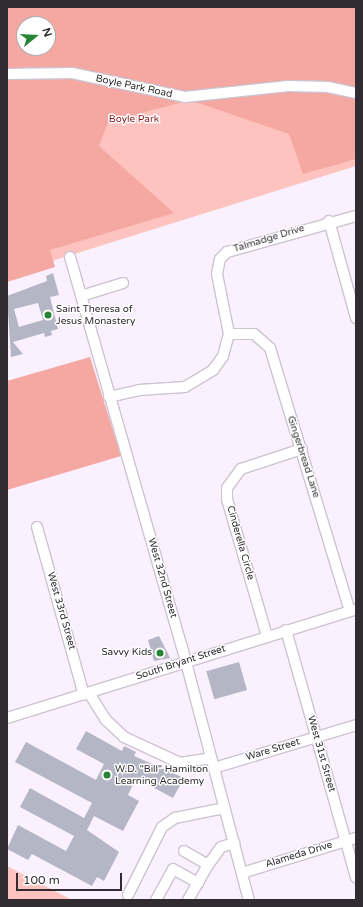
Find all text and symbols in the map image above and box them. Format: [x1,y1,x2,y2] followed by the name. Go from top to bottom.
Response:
[16,16,56,56] north arrow
[39,26,54,39] text: N
[95,73,173,101] street label: Boyle Park Road
[109,114,159,126] park label: Boyle Park
[232,222,306,256] street label: Talmadge Drive
[56,303,135,326] place label: Saint Theresa of Jesus Monastery
[43,310,53,320] marker: Saint Theresa of Jesus Monastery
[284,415,322,499] street label: Gingerbread Lane
[224,505,256,581] street label: Cinderella Circle
[145,537,179,619] street label: West 32nd Street
[44,571,78,651] street label: West 33rd Street
[135,643,227,683] street label: South Bryant Street
[101,647,152,659] place label: Savvy Kids
[155,648,165,658] marker: Savvy Kids
[304,714,338,794] street label: West 31st Street
[245,736,301,764] street label: Ware Street
[115,763,208,786] place label: W.D. "Bill" Hamilton Learning Academy
[102,770,112,780] marker: W.D. "Bill" Hamilton Learning Academy
[264,839,334,871] street label: Alameda Drive
[18,865,124,891] scale bar
[23,873,60,887] text: 100 m

